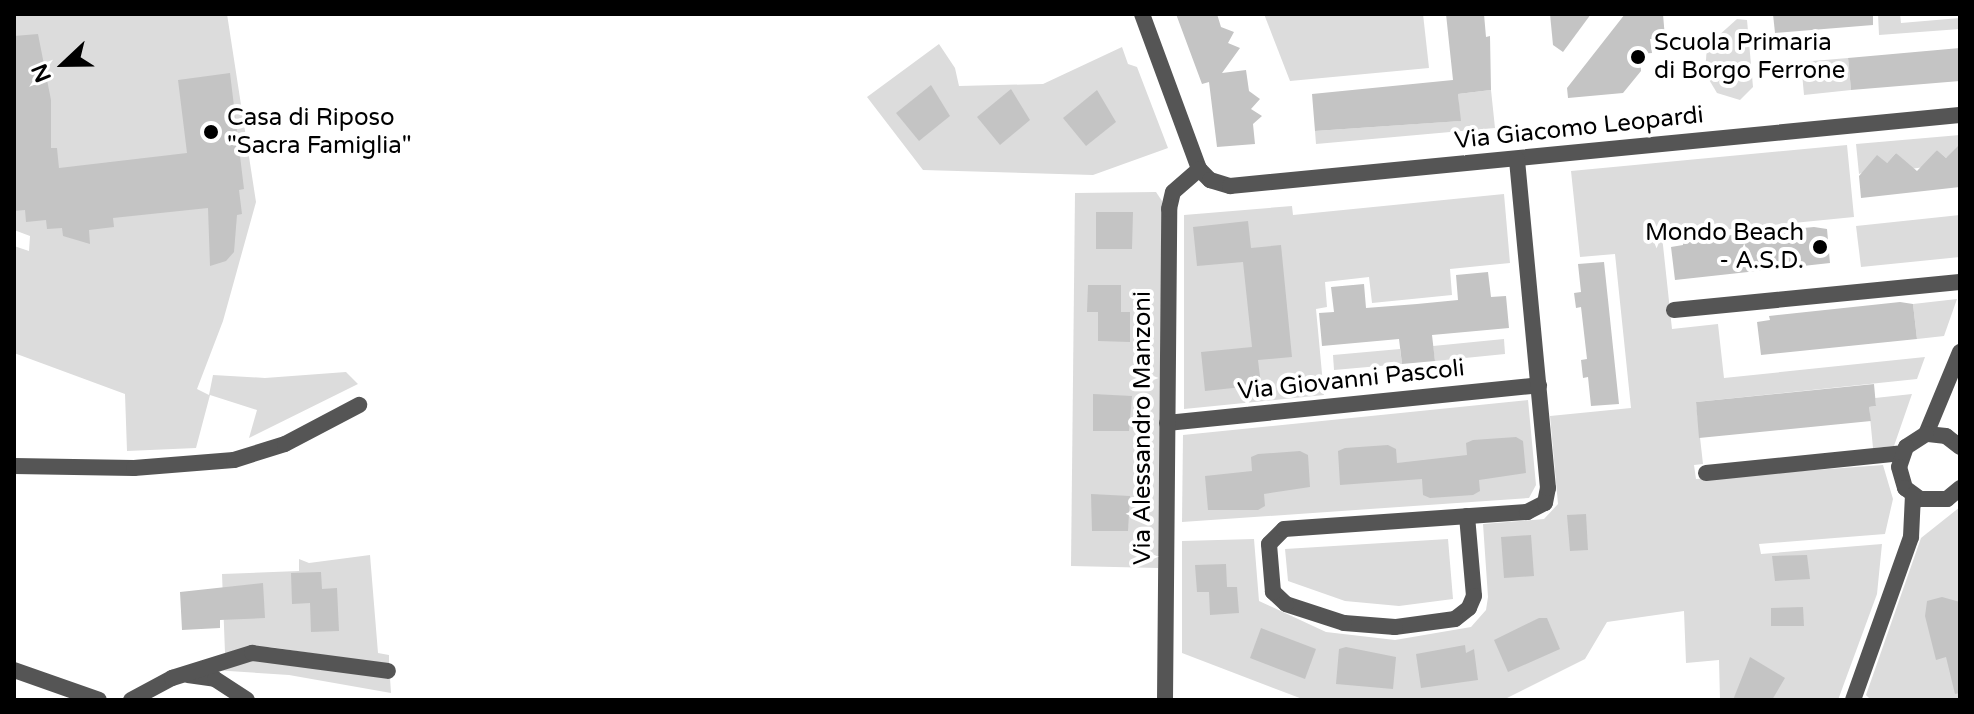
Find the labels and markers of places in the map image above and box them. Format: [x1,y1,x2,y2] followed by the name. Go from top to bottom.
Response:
[1654,29,1845,85] place label: Scuola Primaria di Borgo Ferrone
[1629,48,1647,66] marker: Scuola Primaria di Borgo Ferrone
[227,104,412,160] place label: Casa di Riposo "Sacra Famiglia"
[202,123,220,141] marker: Casa di Riposo "Sacra Famiglia"
[1645,219,1804,275] place label: Mondo Beach - A.S.D.
[1811,238,1829,256] marker: Mondo Beach - A.S.D.

